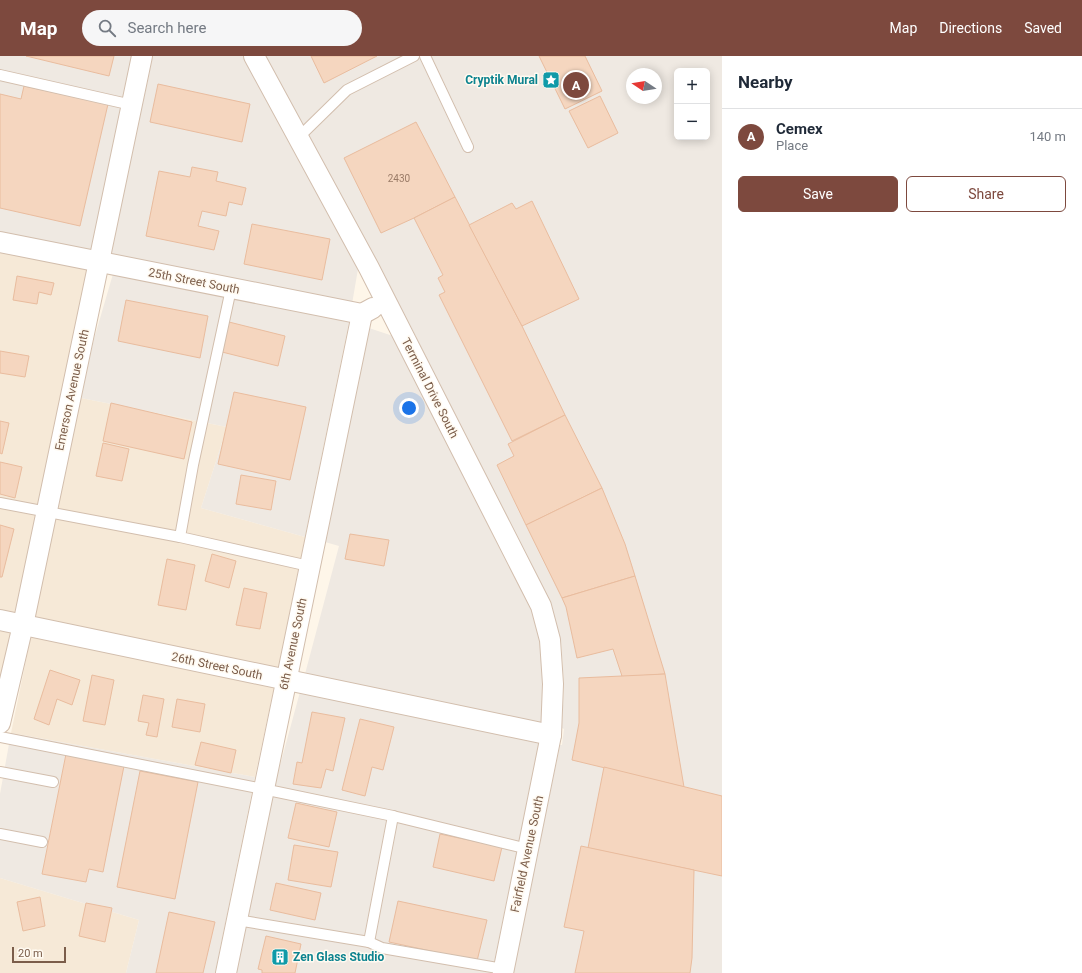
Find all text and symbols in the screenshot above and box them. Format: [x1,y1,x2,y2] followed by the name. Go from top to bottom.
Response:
[82,10,362,46] search box
[20,17,58,40] text: Map
[96,17,118,39] icon: search
[128,19,206,37] text: Search here
[890,20,917,36] text: Map
[939,20,1002,36] text: Directions
[1024,20,1062,36] text: Saved
[626,68,662,104] north arrow
[674,68,710,140] map controls
[674,68,710,104] button: +
[541,70,561,90] place icon: Cryptik Mural
[563,70,589,100] pin: A
[738,72,793,92] text: Nearby
[465,73,538,87] place label: Cryptik Mural
[674,104,710,140] button: −
[776,120,823,138] text: Cemex
[747,129,755,144] text: A
[1029,129,1066,144] text: 140 m
[776,138,808,153] text: Place
[388,173,411,184] house number: 2430
[738,176,898,212] button: Save
[906,176,1066,212] button: Share
[147,265,241,297] street label: 25th Street South
[52,328,92,452] street label: Emerson Avenue South
[399,336,461,440] street label: Terminal Drive South
[399,398,419,418] your location
[276,597,310,691] street label: 6th Avenue South
[170,650,264,682] street label: 26th Street South
[508,794,546,914] street label: Fairfield Avenue South
[12,945,66,964] scale bar
[18,947,43,960] text: 20 m
[270,947,290,967] building icon: Zen Glass Studio
[293,950,385,964] place label: Zen Glass Studio

